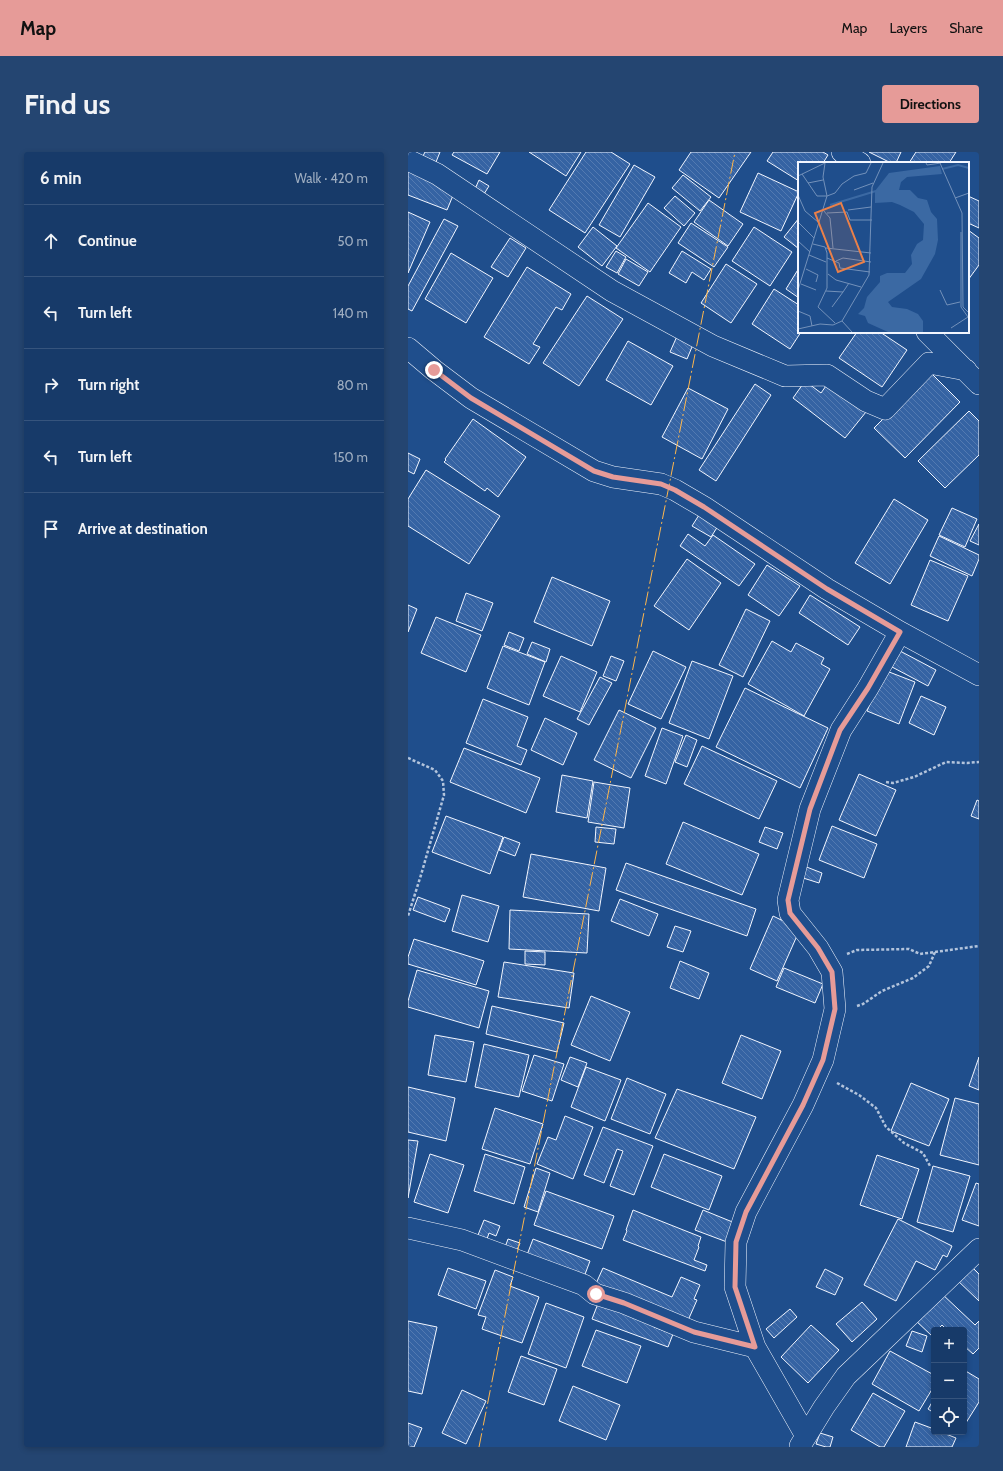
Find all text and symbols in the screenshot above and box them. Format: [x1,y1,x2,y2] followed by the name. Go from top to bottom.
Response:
[20,17,56,40] text: Map
[842,19,867,37] text: Map
[889,19,927,37] text: Layers
[949,19,983,37] text: Share
[882,85,979,123] button: Directions
[24,87,110,121] text: Find us
[798,162,969,333] inset map
[40,168,82,188] text: 6 min
[294,170,368,186] text: Walk · 420 m
[40,230,62,252] icon: ahead
[78,232,137,250] text: Continue
[338,233,368,249] text: 50 m
[40,302,62,324] icon: left
[78,304,132,322] text: Turn left
[333,305,368,321] text: 140 m
[425,361,443,379] route end
[40,374,62,396] icon: right
[78,376,139,394] text: Turn right
[337,377,368,393] text: 80 m
[40,446,62,468] icon: left
[78,448,132,466] text: Turn left
[333,449,368,465] text: 150 m
[40,518,62,540] icon: arrive
[78,520,208,538] text: Arrive at destination
[587,1285,605,1303] route start
[931,1327,967,1435] map controls
[931,1327,967,1363] button: +
[931,1363,967,1399] button: −
[931,1399,967,1435] button: locate

